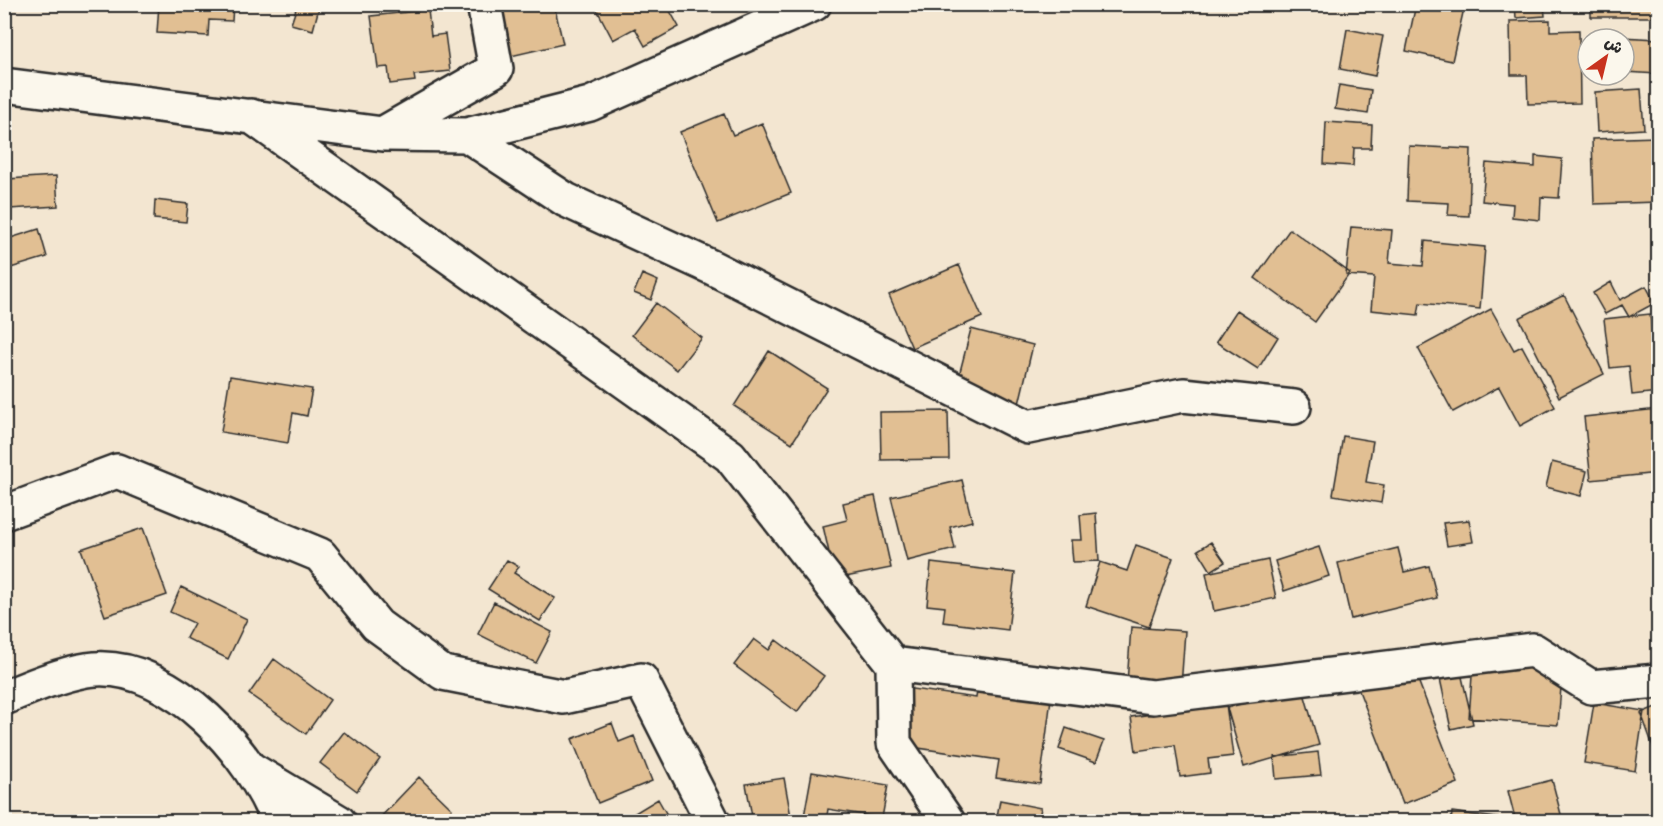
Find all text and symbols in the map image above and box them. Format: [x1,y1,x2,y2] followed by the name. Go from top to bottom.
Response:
[1576,27,1636,87] north arrow
[1600,31,1627,59] text: ش

